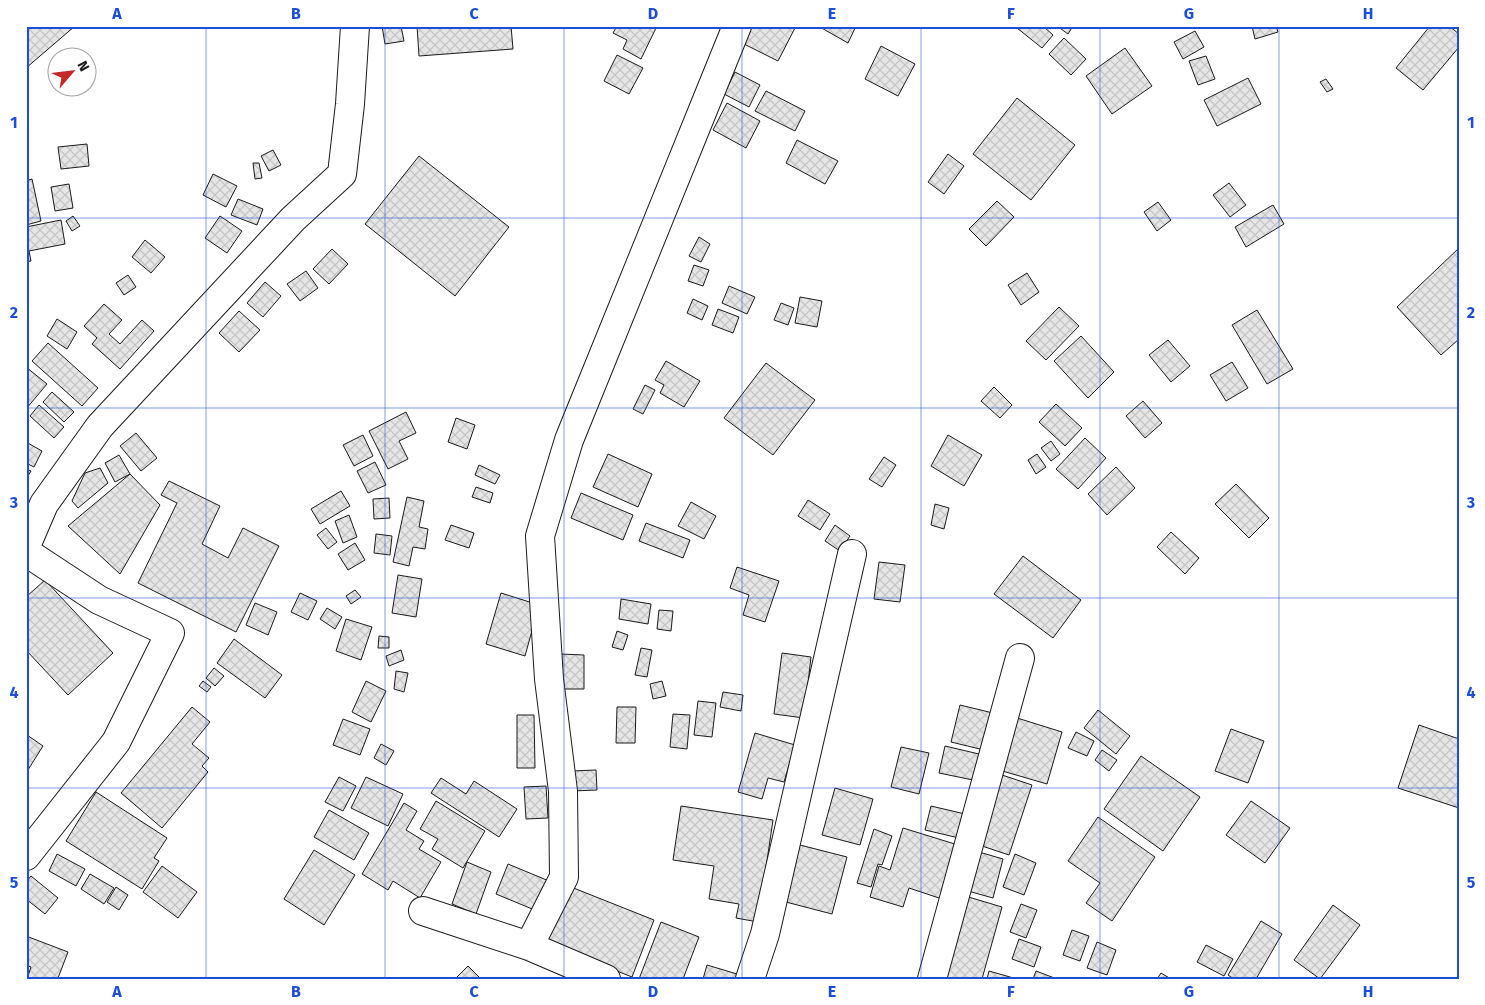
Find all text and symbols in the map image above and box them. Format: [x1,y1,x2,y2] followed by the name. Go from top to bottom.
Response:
[111,4,122,23] text: A
[291,4,301,23] text: B
[469,4,479,23] text: C
[648,4,658,23] text: D
[828,4,836,23] text: E
[1007,4,1015,23] text: F
[1184,4,1194,23] text: G
[1363,4,1373,23] text: H
[48,48,98,98] north arrow
[73,58,93,74] text: N
[10,113,18,132] text: 1
[1467,113,1475,132] text: 1
[10,303,18,322] text: 2
[1467,303,1475,322] text: 2
[9,493,18,512] text: 3
[1466,493,1475,512] text: 3
[9,683,19,702] text: 4
[1466,683,1476,702] text: 4
[10,873,19,892] text: 5
[1467,873,1476,892] text: 5
[111,982,122,1001] text: A
[291,982,301,1001] text: B
[469,982,479,1001] text: C
[648,982,658,1001] text: D
[828,982,836,1001] text: E
[1007,982,1015,1001] text: F
[1184,982,1194,1001] text: G
[1363,982,1373,1001] text: H

